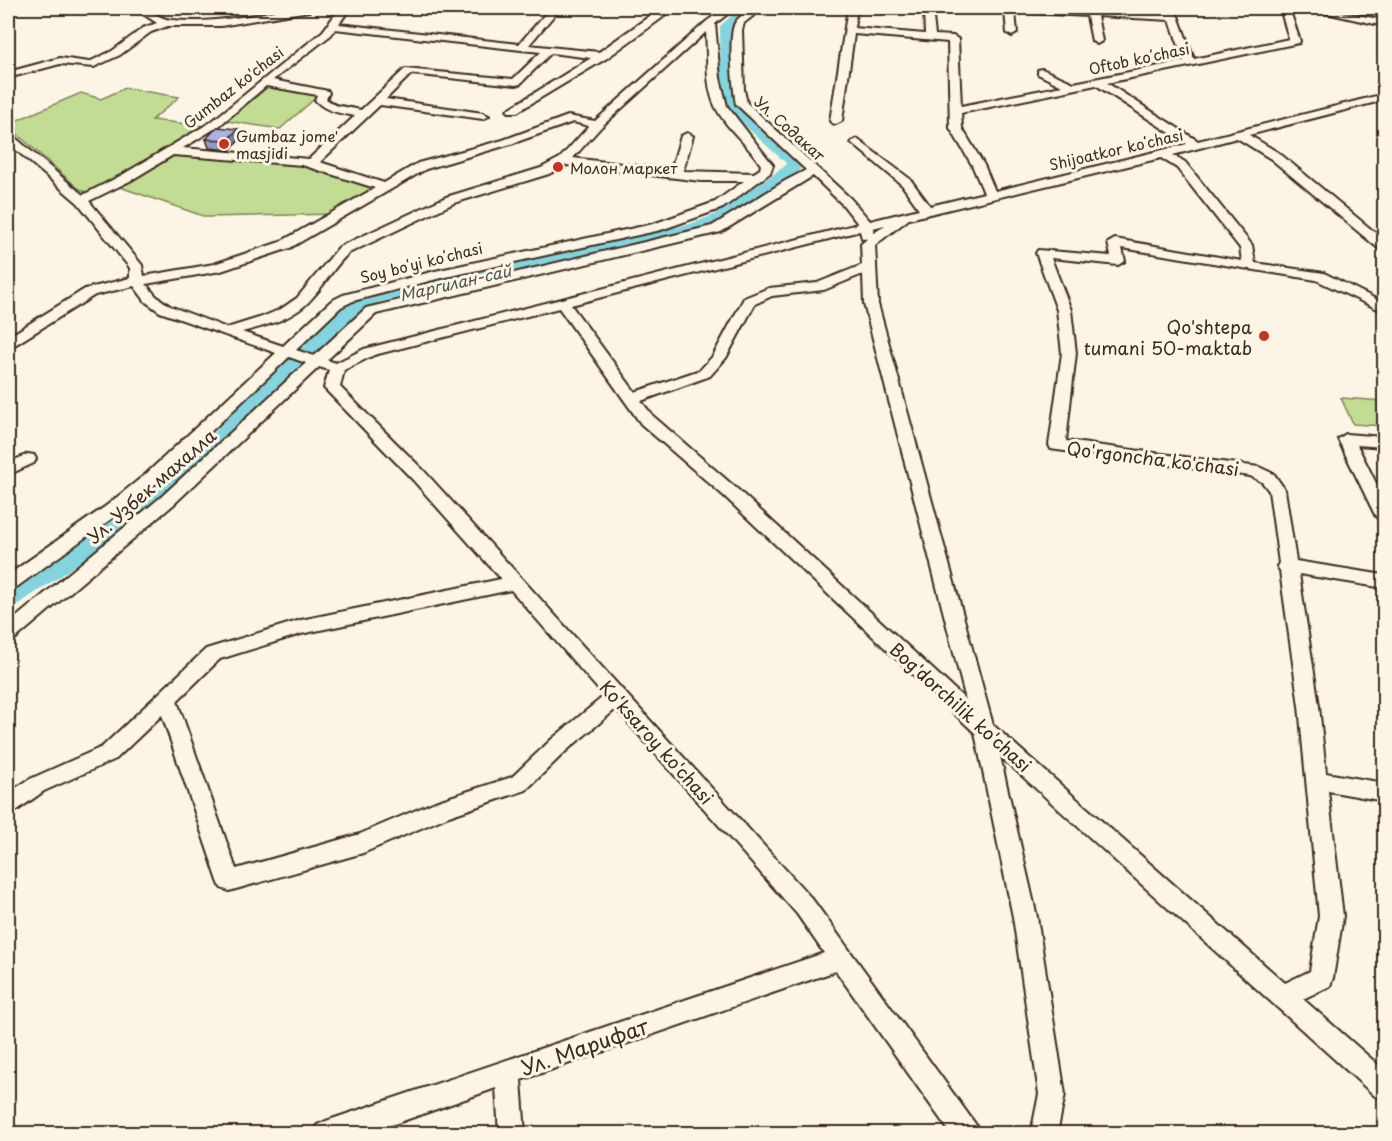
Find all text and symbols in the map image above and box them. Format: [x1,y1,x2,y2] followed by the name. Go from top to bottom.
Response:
[1087,36,1191,80] street label: Oftob koʻchasi
[178,40,288,134] street label: Gumbaz ko'chasi
[750,90,831,166] street label: Ул. Содакат
[1047,122,1185,176] street label: Shijoatkor koʻchasi
[236,124,338,164] place label: Gumbaz jome' masjidi
[217,137,231,151] marker: Gumbaz jome' masjidi
[570,156,678,179] place label: Молон маркет
[551,160,565,174] marker: Молон маркет
[357,236,485,288] street label: Soy boʻyi koʻchasi
[397,257,515,306] water label: Маргилан-сай
[1084,313,1252,361] place label: Qo'shtepa tumani 50-maktab
[1257,329,1271,343] marker: Qo'shtepa tumani 50-maktab
[80,422,222,550] street label: Ул. Узбек махалла
[1065,434,1241,482] street label: Qo'rgoncha ko'chasi
[884,636,1038,778] street label: Bog'dorchilik ko'chasi
[594,674,720,810] street label: Ko'ksaroy ko'chasi
[516,1009,653,1083] street label: Ул. Марифат

